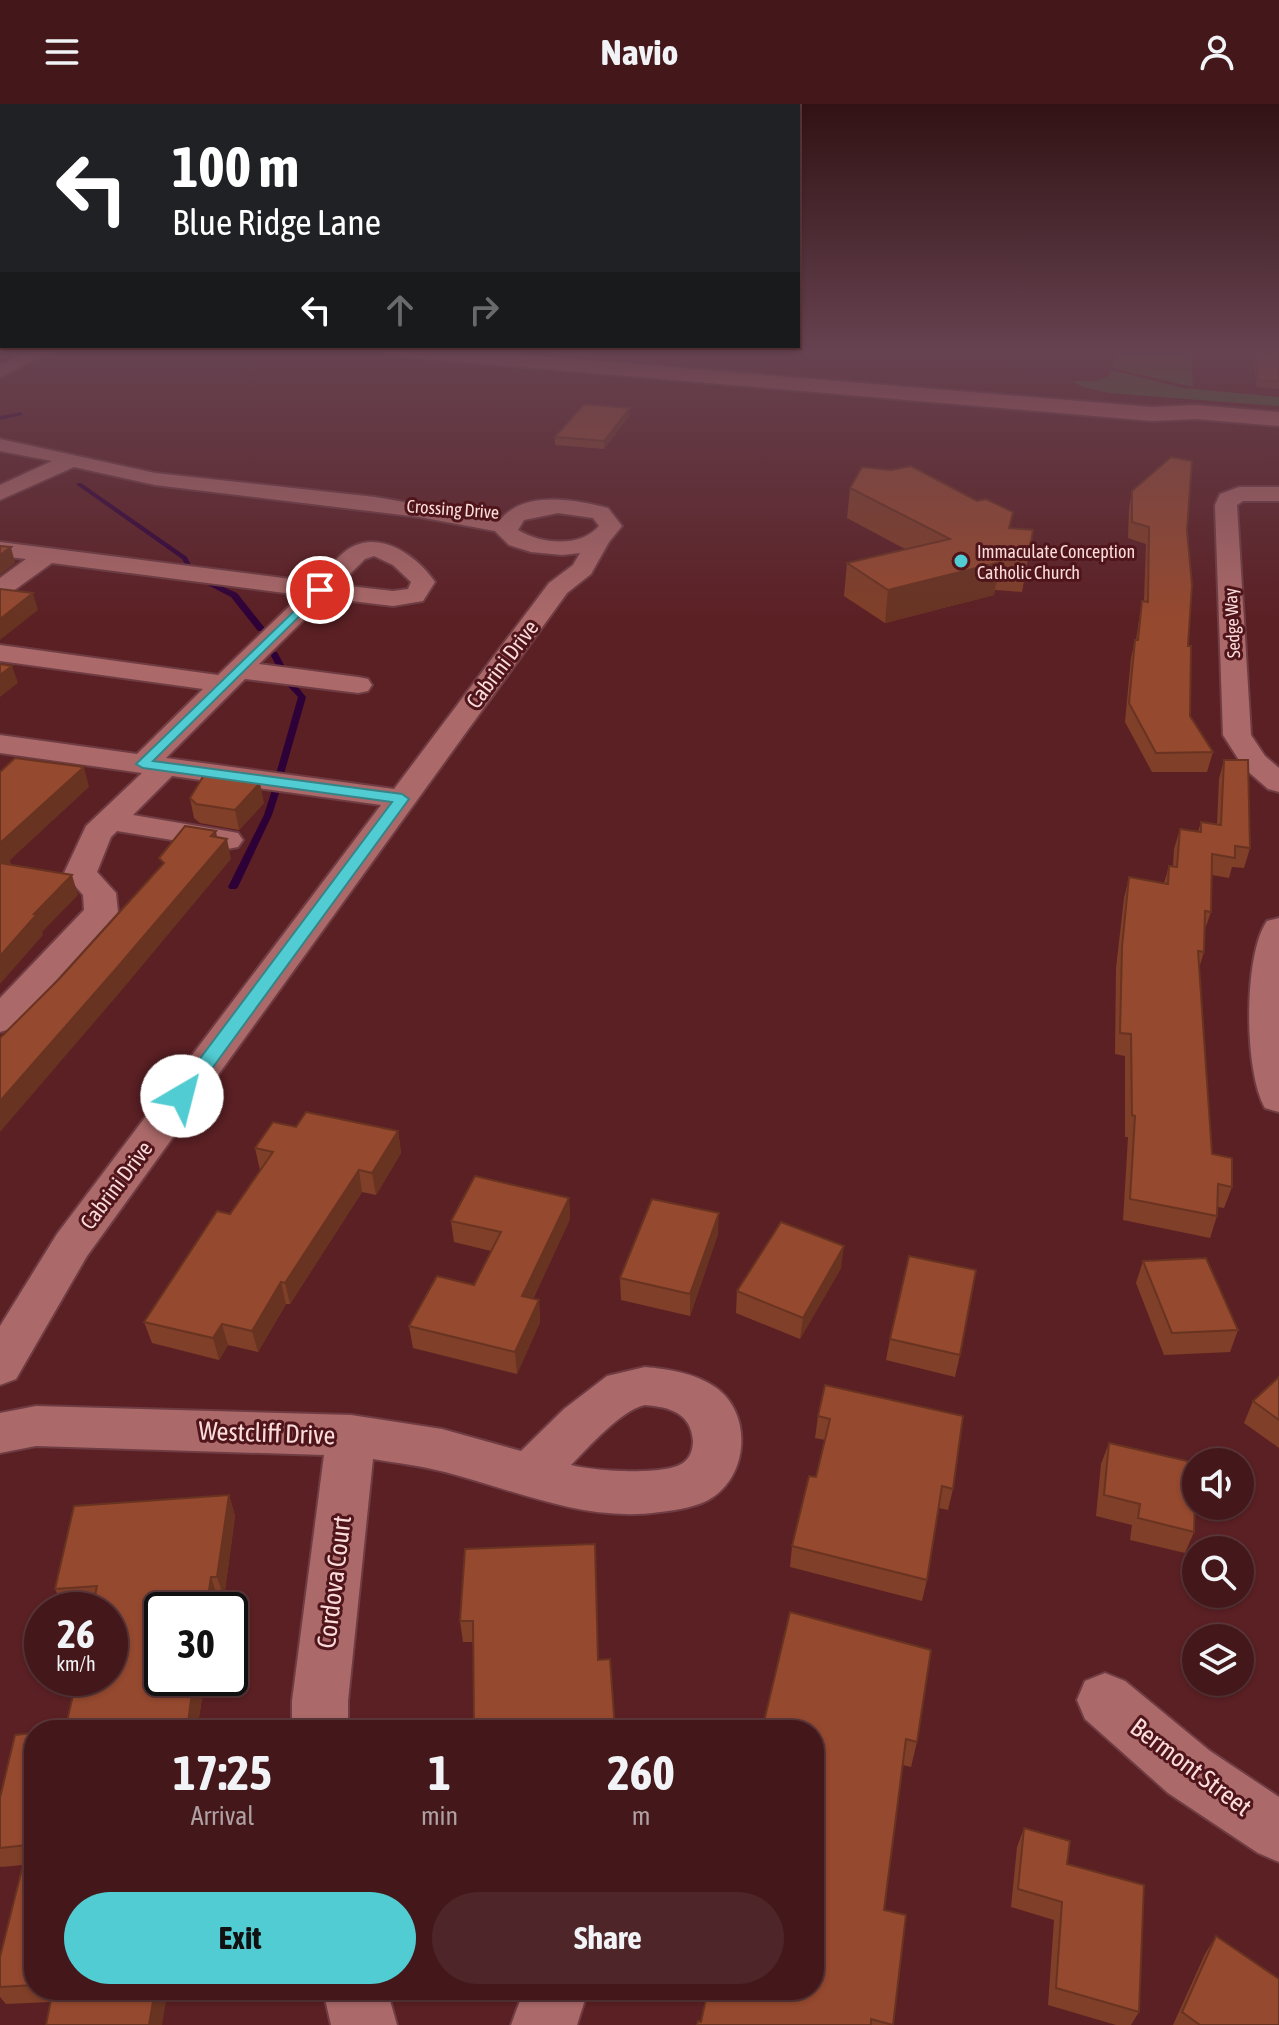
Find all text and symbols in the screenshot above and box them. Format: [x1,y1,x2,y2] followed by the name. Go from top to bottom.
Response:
[40,30,84,74] icon: menu
[1195,30,1239,74] icon: person
[600,31,679,73] text: Navio
[172,135,299,199] text: 100 m
[40,136,144,240] icon: left
[172,201,381,243] text: Blue Ridge Lane
[294,288,338,332] icon: left
[378,288,422,332] icon: ahead
[462,288,506,332] icon: right
[406,495,500,523] street label: Crossing Drive
[977,541,1135,583] place label: Immaculate Conception Catholic Church
[952,552,970,570] marker: Immaculate Conception Catholic Church
[286,556,354,624] pin
[298,568,342,612] icon: arrive
[1220,587,1244,659] street label: Sedge Way
[460,615,544,713] street label: Cabrini Drive
[140,1054,224,1138] position arrow
[74,1136,158,1234] street label: Cabrini Drive
[198,1416,336,1450] street label: Westcliff Drive
[1182,1448,1254,1696] map controls
[1182,1448,1254,1520] button: sound
[311,1514,357,1650] street label: Cordova Court
[1182,1536,1254,1608] button: search
[144,1592,248,1696] speed limit sign: 30
[57,1611,95,1656] text: 26
[1182,1624,1254,1696] button: layers
[56,1652,96,1675] text: km/h
[1125,1712,1257,1822] street label: Bermont Street
[173,1745,272,1800] text: 17:25
[428,1745,451,1800] text: 1
[607,1745,675,1800] text: 260
[191,1801,254,1831] text: Arrival
[421,1801,458,1831] text: min
[632,1801,650,1831] text: m
[64,1892,416,1984] button: Exit
[432,1892,784,1984] button: Share

